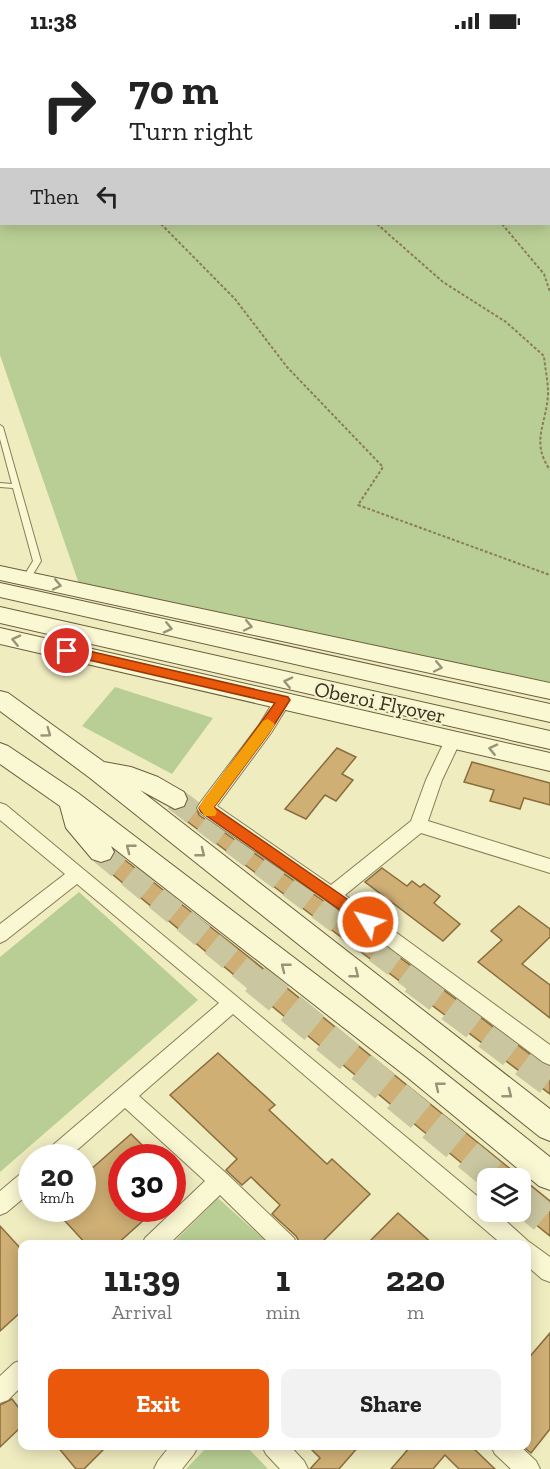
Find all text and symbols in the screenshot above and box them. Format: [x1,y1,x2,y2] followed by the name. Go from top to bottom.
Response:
[30,8,77,35] text: 11:38
[129,64,219,115] text: 70 m
[30,66,108,144] icon: right
[129,115,253,147] text: Turn right
[91,180,124,213] icon: left
[30,183,79,210] text: Then
[52,578,62,591] one-way arrow
[243,619,253,632] one-way arrow
[163,621,173,634] one-way arrow
[41,625,92,676] pin
[12,634,22,647] one-way arrow
[50,634,83,667] icon: arrive
[433,660,443,673] one-way arrow
[283,676,293,689] one-way arrow
[312,676,448,728] street label: Oberoi Flyover
[41,726,52,737] one-way arrow
[488,743,498,756] one-way arrow
[126,844,137,855] one-way arrow
[194,846,205,857] one-way arrow
[336,890,400,954] position arrow
[281,963,292,974] one-way arrow
[348,966,359,977] one-way arrow
[435,1082,446,1093] one-way arrow
[501,1086,512,1097] one-way arrow
[108,1144,186,1222] speed limit sign: 30
[40,1158,74,1194] text: 20
[477,1168,531,1222] map controls
[477,1168,531,1222] button: layers
[40,1189,74,1207] text: km/h
[104,1257,180,1300] text: 11:39
[276,1257,290,1300] text: 1
[386,1257,445,1300] text: 220
[112,1300,172,1324] text: Arrival
[266,1300,300,1324] text: min
[407,1300,424,1324] text: m
[48,1369,269,1438] button: Exit
[281,1369,501,1438] button: Share

